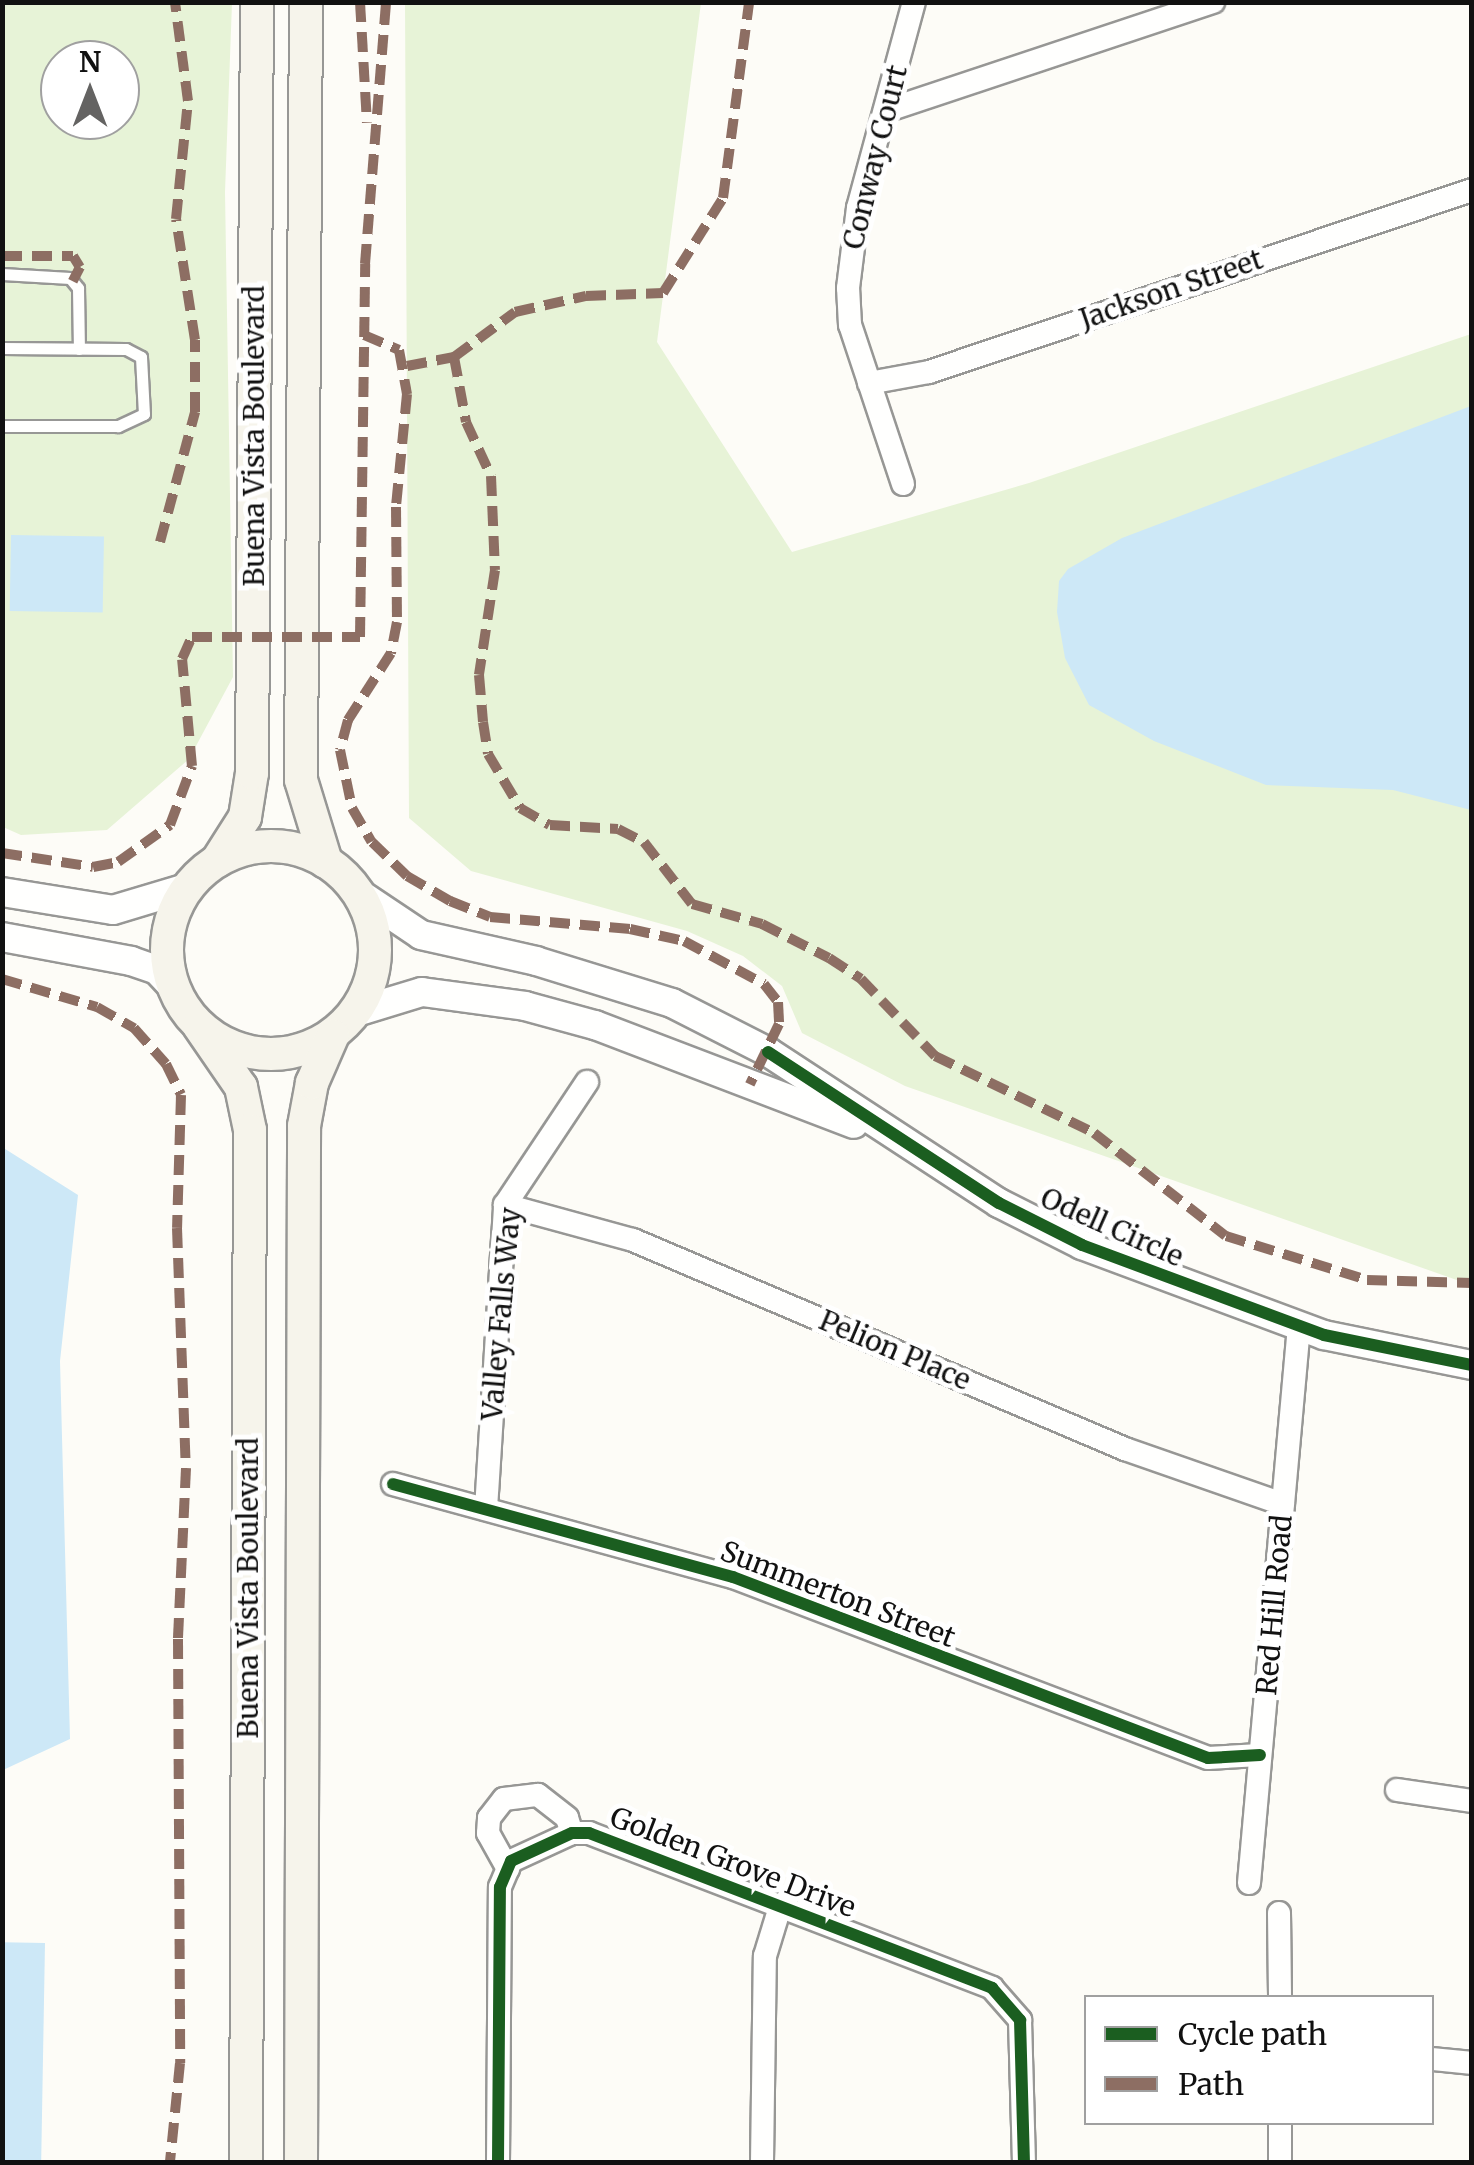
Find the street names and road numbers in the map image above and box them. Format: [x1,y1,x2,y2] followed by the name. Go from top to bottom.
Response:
[836,61,914,253] street label: Conway Court
[1075,242,1267,336] street label: Jackson Street
[237,285,271,587] street label: Buena Vista Boulevard
[1036,1181,1188,1273] street label: Odell Circle
[475,1206,527,1422] street label: Valley Falls Way
[814,1303,976,1397] street label: Pelion Place
[231,1437,265,1739] street label: Buena Vista Boulevard
[1249,1513,1299,1697] street label: Red Hill Road
[716,1534,960,1654] street label: Summerton Street
[606,1800,860,1924] street label: Golden Grove Drive

